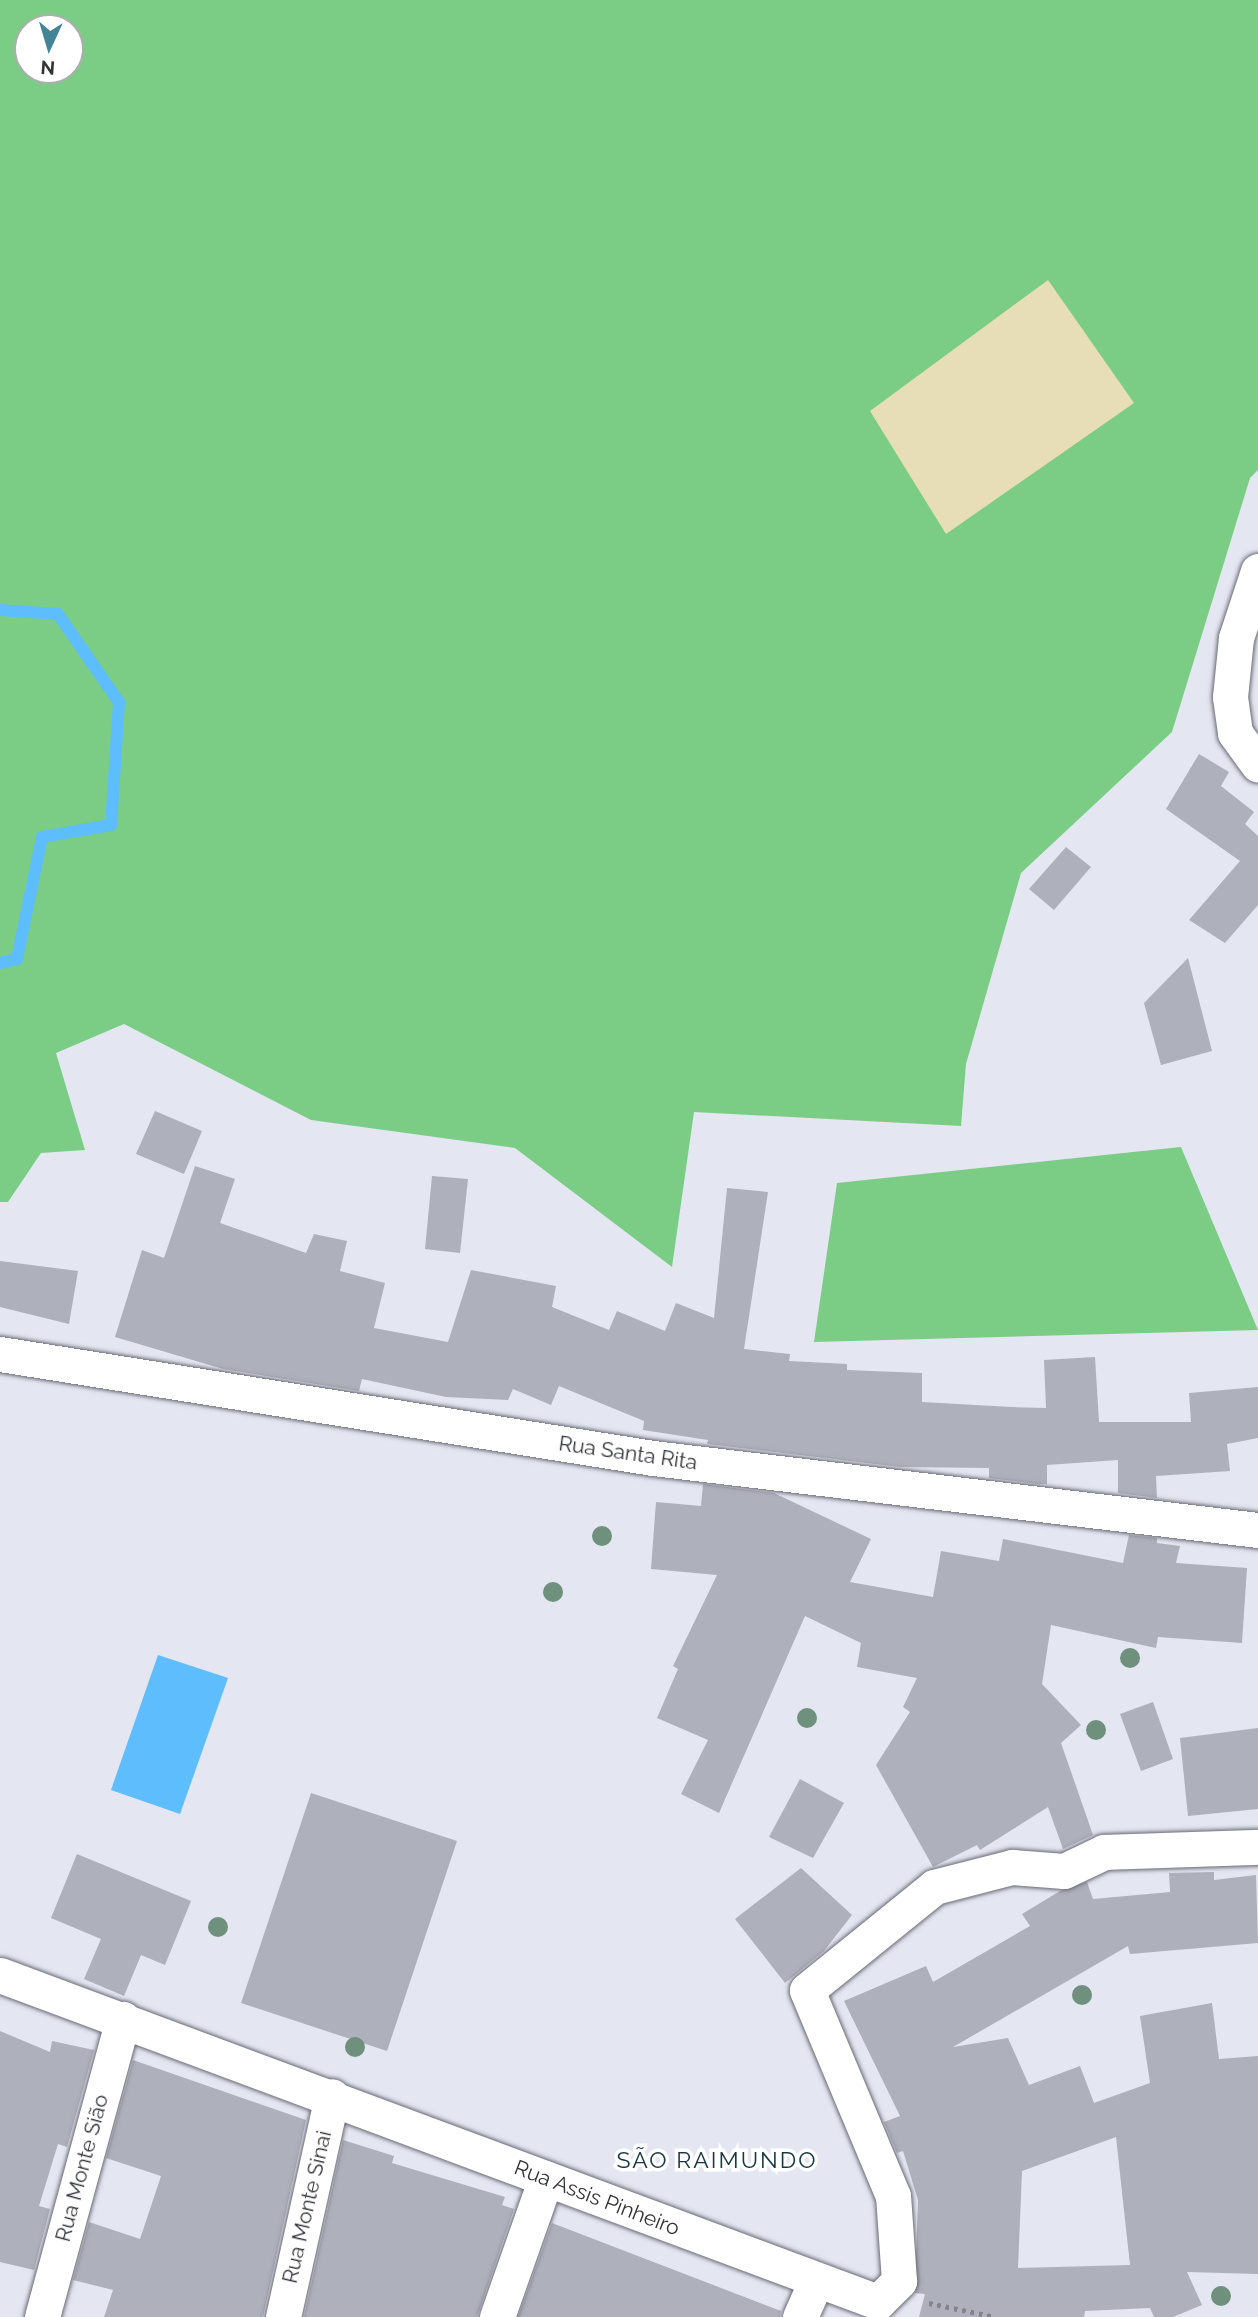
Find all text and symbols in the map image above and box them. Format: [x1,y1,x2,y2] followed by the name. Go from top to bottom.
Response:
[14,14,84,84] north arrow
[40,56,56,79] text: N
[557,1431,699,1475] street label: Rua Santa Rita
[50,2092,114,2244] street label: Rua Monte Sião
[277,2128,337,2286] street label: Rua Monte Sinai
[618,2146,816,2174] district label: SÃO RAIMUNDO
[510,2155,684,2241] street label: Rua Assis Pinheiro

